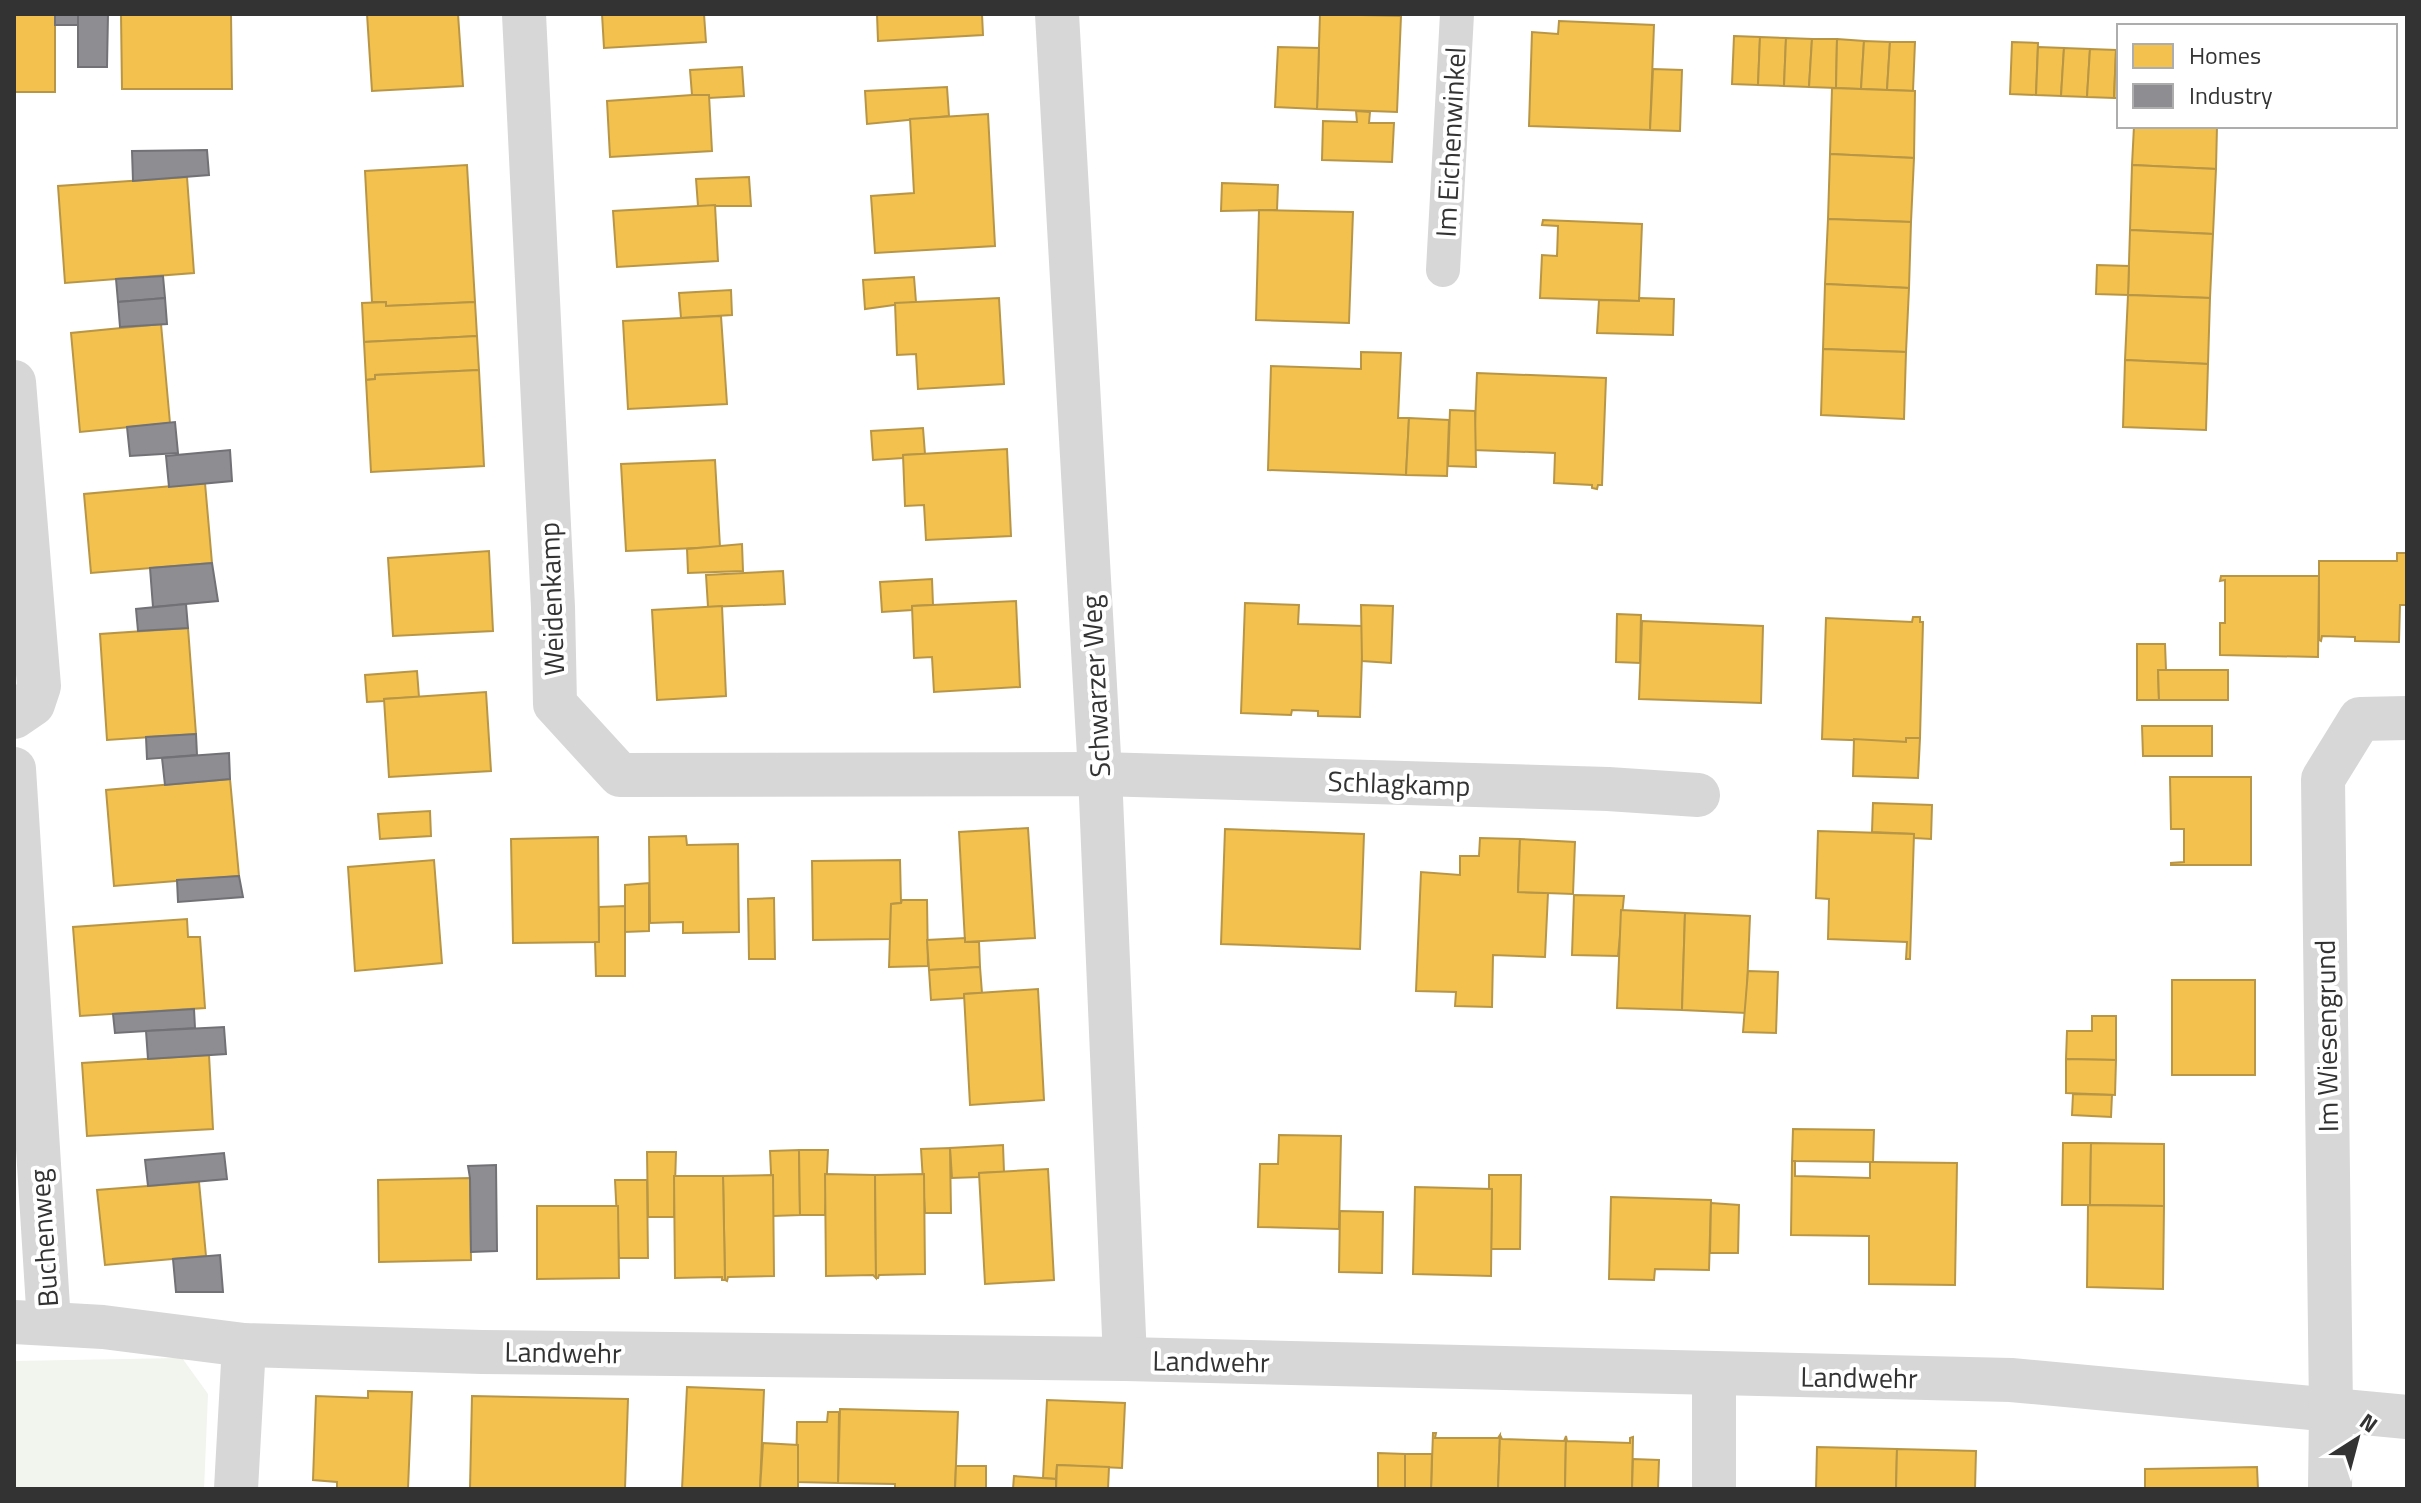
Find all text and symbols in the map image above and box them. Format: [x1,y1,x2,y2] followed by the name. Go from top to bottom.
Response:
[2117,24,2397,128] legend
[2189,37,2261,73] text: Homes
[1424,46,1476,238] street label: Im Eichenwinkel
[2189,77,2273,113] text: Industry
[527,521,575,677] street label: Weidenkamp
[1069,594,1121,778] street label: Schwarzer Weg
[1327,759,1471,807] street label: Schlagkamp
[2303,939,2349,1133] street label: Im Wiesengrund
[17,1168,69,1308] street label: Buchenweg
[504,1329,622,1375] street label: Landwehr
[1152,1338,1270,1384] street label: Landwehr
[1800,1354,1918,1400] street label: Landwehr
[2317,1399,2397,1479] north arrow
[2353,1405,2385,1441] text: N

